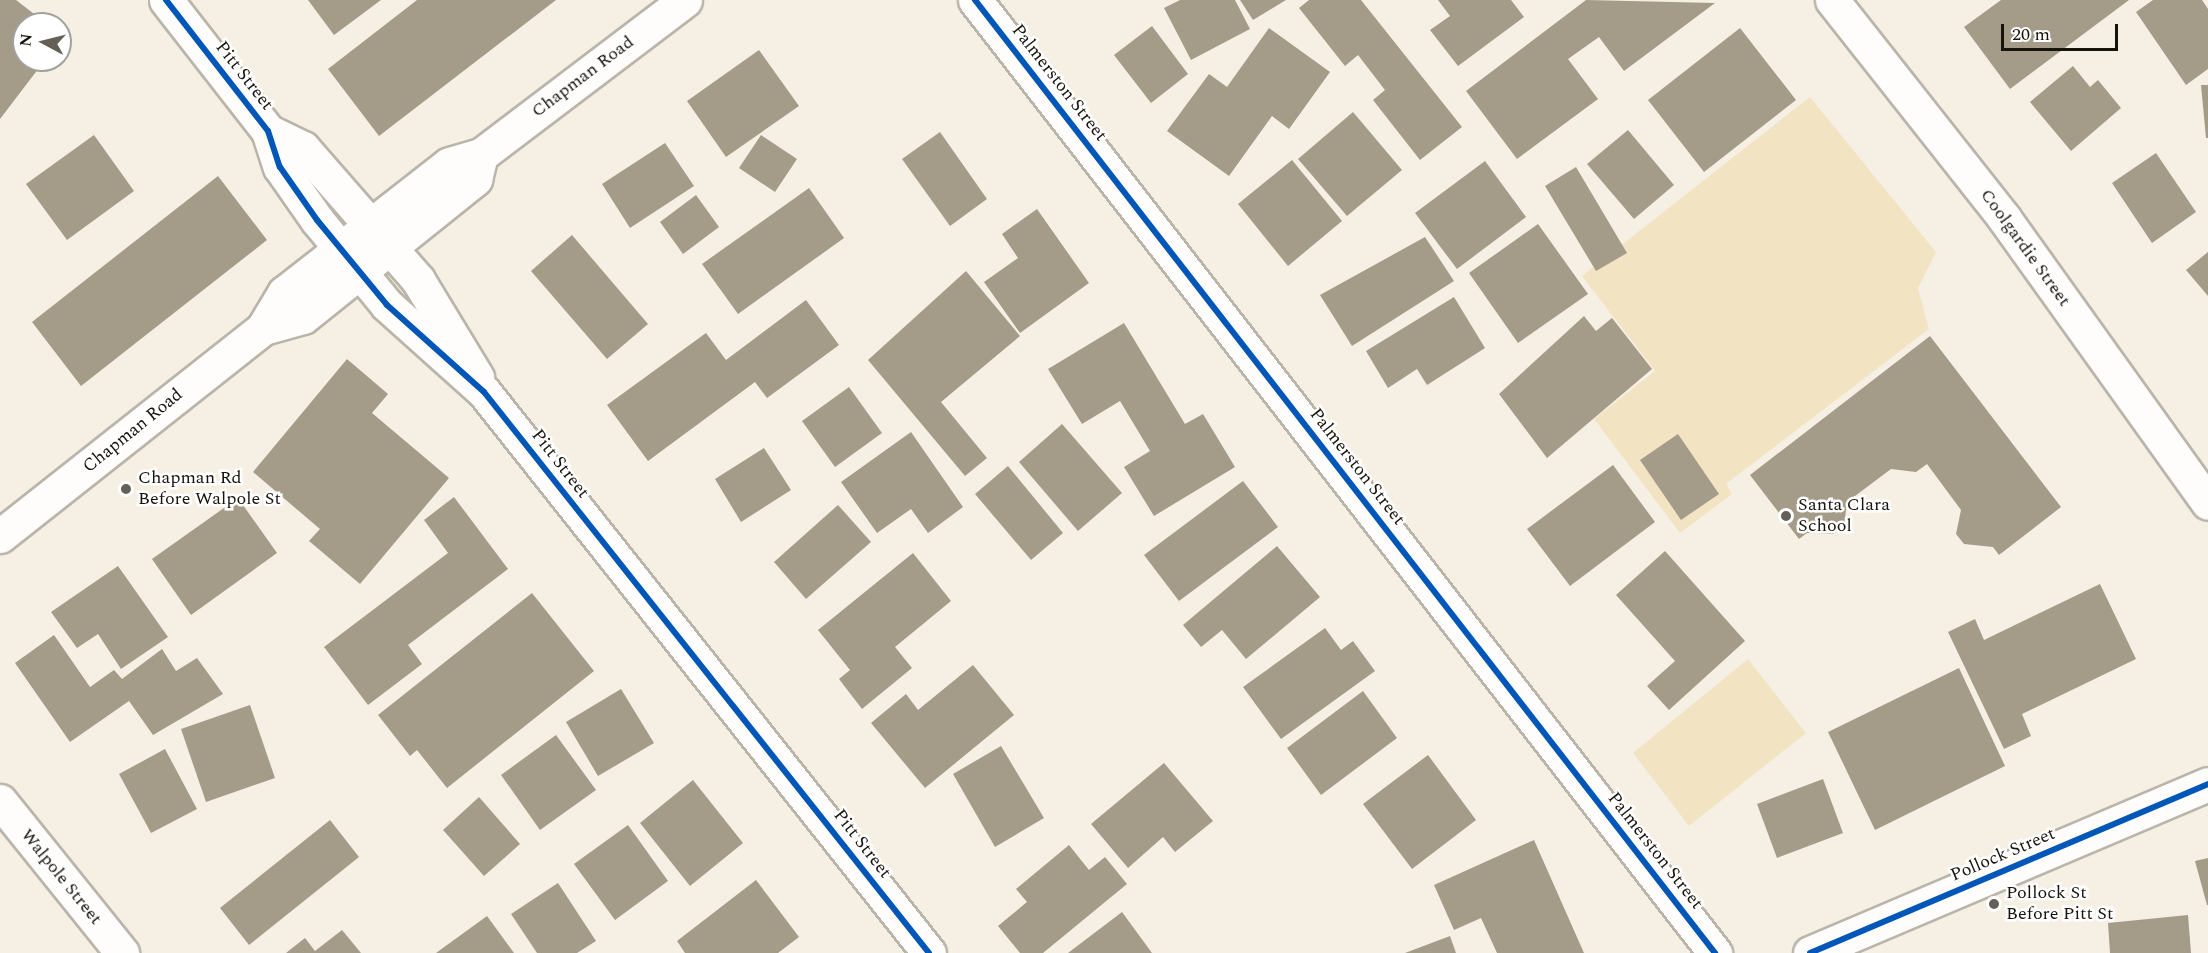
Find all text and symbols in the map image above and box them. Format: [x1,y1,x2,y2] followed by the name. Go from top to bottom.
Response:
[12,12,72,72] north arrow
[2004,12,2121,50] scale bar
[1007,20,1111,146] street label: Palmerston Street
[2012,21,2050,48] text: 20 m
[13,32,39,48] text: N
[528,32,638,122] street label: Chapman Road
[210,37,278,115] street label: Pitt Street
[1975,185,2075,311] street label: Coolgardie Street
[79,384,187,478] street label: Chapman Road
[1305,404,1409,530] street label: Palmerston Street
[526,425,594,503] street label: Pitt Street
[138,468,281,510] place label: Chapman Rd Before Walpole St
[119,482,133,496] marker: Chapman Rd Before Walpole St
[1798,495,1890,538] place label: Santa Clara School
[1779,509,1793,523] marker: Santa Clara School
[1603,788,1707,914] street label: Palmerston Street
[828,805,896,883] street label: Pitt Street
[1947,823,2059,887] street label: Pollock Street
[16,825,106,929] street label: Walpole Street
[2006,883,2113,926] place label: Pollock St Before Pitt St
[1987,897,2001,911] marker: Pollock St Before Pitt St

